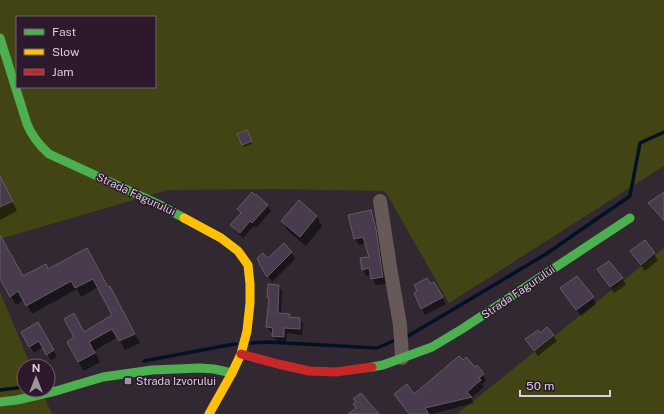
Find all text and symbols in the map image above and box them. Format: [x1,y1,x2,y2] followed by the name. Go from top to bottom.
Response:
[16,16,156,88] legend
[52,25,77,39] text: Fast
[52,45,80,59] text: Slow
[52,65,74,79] text: Jam
[95,170,177,218] street label: Strada Fagurului
[479,263,557,321] street label: Strada Fagurului
[16,358,56,398] north arrow
[32,362,40,374] text: N
[520,372,610,398] scale bar
[136,375,216,387] place label: Strada Izvorului
[123,376,133,386] marker: Strada Izvorului
[526,379,554,393] text: 50 m

